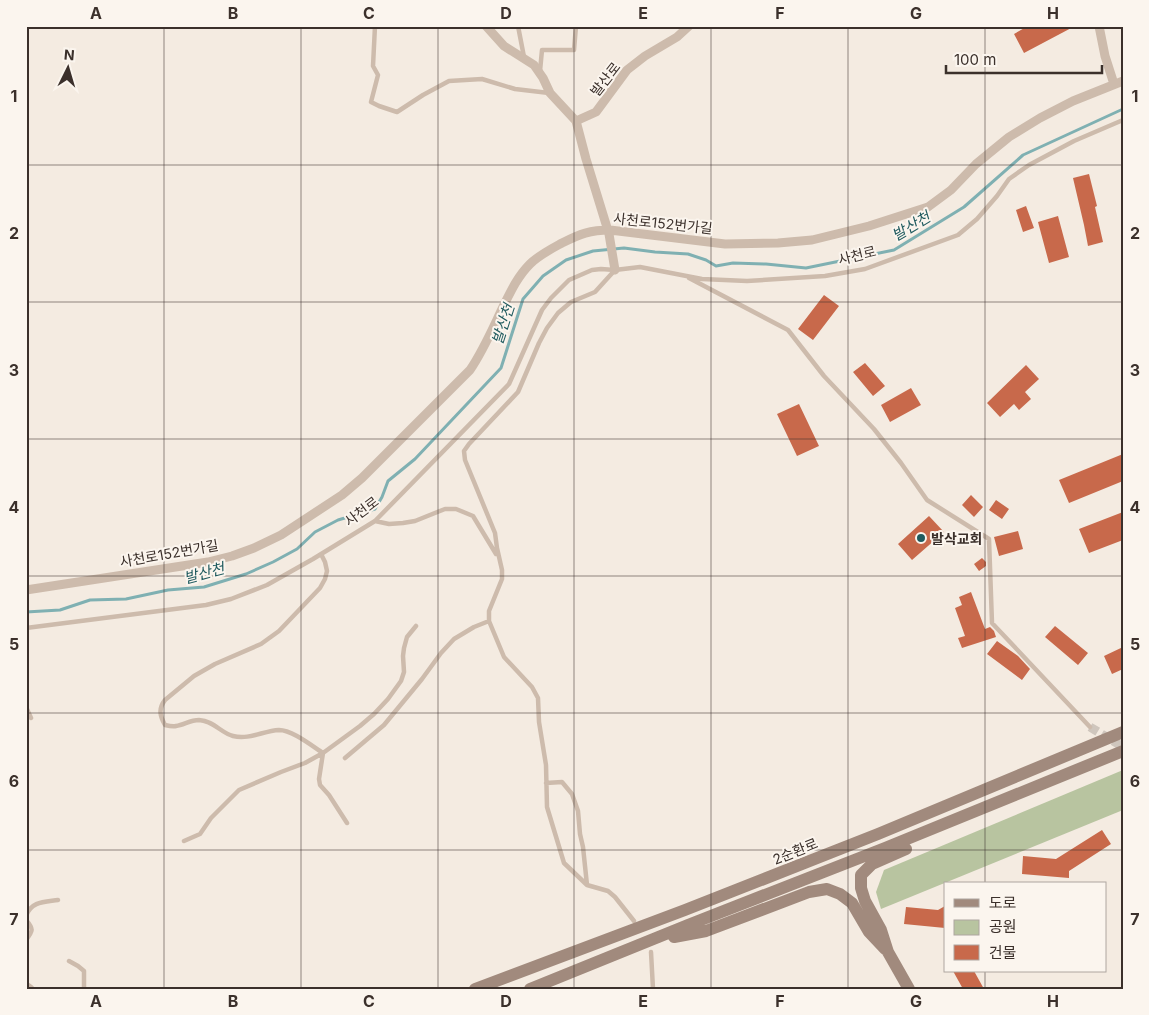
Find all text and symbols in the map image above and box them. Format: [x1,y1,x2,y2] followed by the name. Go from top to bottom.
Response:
[90,3,102,23] text: A
[228,3,238,23] text: B
[363,3,375,23] text: C
[500,3,512,23] text: D
[638,3,648,23] text: E
[775,3,785,23] text: F
[910,3,922,23] text: G
[1047,3,1059,23] text: H
[42,42,92,92] north arrow
[946,42,1103,74] scale bar
[63,46,75,63] text: N
[954,50,996,69] text: 100 m
[586,58,624,99] street label: 발산로
[11,86,17,106] text: 1
[1132,86,1138,106] text: 1
[888,206,936,245] water label: 발산천
[612,209,714,237] street label: 사천로152번가길
[9,223,19,243] text: 2
[1130,223,1140,243] text: 2
[836,242,878,268] street label: 사천로
[488,299,519,347] water label: 발산천
[9,360,19,380] text: 3
[1130,360,1140,380] text: 3
[340,493,382,529] street label: 사천로
[9,497,20,517] text: 4
[1130,497,1141,517] text: 4
[931,530,983,547] place label: 발삭교회
[915,532,927,544] marker: 발삭교회
[118,536,220,570] street label: 사천로152번가길
[182,558,229,588] water label: 발산천
[9,634,19,654] text: 5
[1130,634,1140,654] text: 5
[9,771,19,791] text: 6
[1130,771,1140,791] text: 6
[770,834,820,868] street label: 2순환로
[944,882,1106,972] legend
[989,893,1017,912] text: 도로
[9,909,19,929] text: 7
[1130,909,1140,929] text: 7
[989,917,1017,936] text: 공원
[989,943,1017,962] text: 건물
[90,991,102,1011] text: A
[228,991,238,1011] text: B
[363,991,375,1011] text: C
[500,991,512,1011] text: D
[638,991,648,1011] text: E
[775,991,785,1011] text: F
[910,991,922,1011] text: G
[1047,991,1059,1011] text: H

